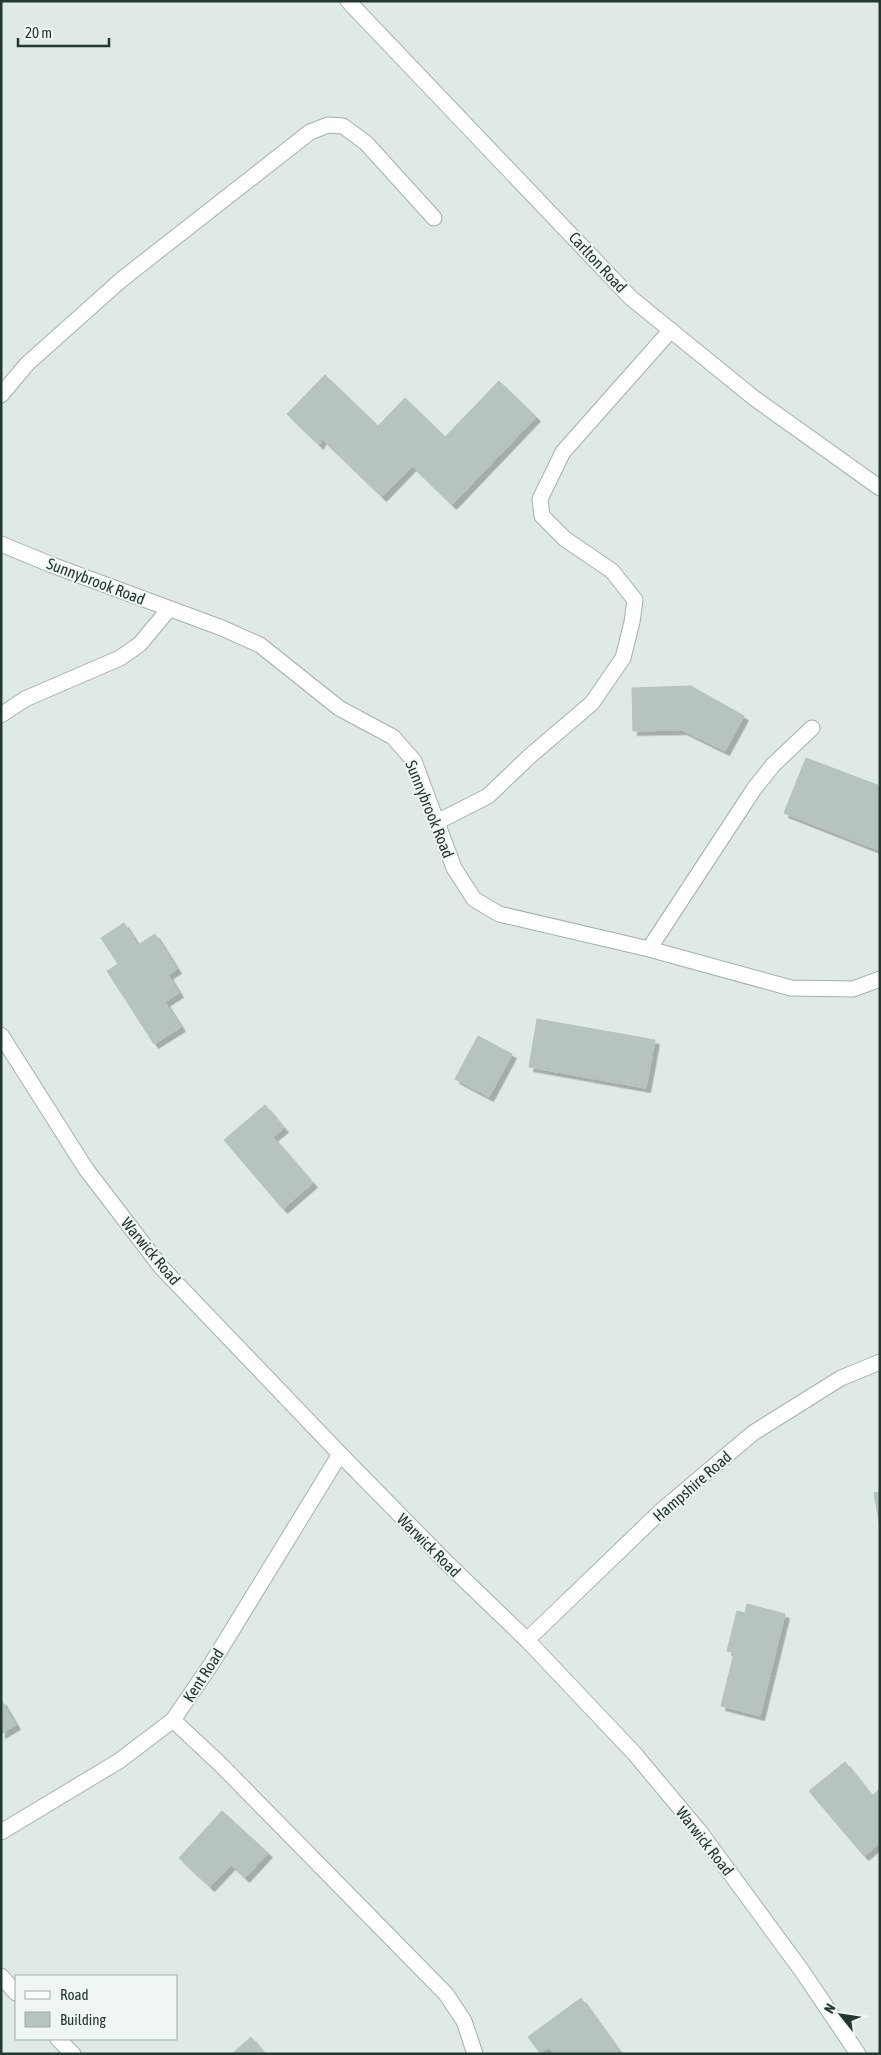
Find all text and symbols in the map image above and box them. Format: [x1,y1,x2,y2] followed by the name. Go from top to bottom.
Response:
[18,15,109,47] scale bar
[25,24,52,41] text: 20 m
[565,228,631,296] street label: Carlton Road
[44,554,148,609] street label: Sunnybrook Road
[401,758,458,861] street label: Sunnybrook Road
[118,1214,184,1288] street label: Warwick Road
[649,1447,735,1526] street label: Hampshire Road
[394,1510,464,1580] street label: Warwick Road
[179,1645,227,1705] street label: Kent Road
[673,1803,737,1879] street label: Warwick Road
[15,1975,178,2040] legend
[60,1986,89,2003] text: Road
[816,1990,866,2040] north arrow
[821,2001,839,2016] text: N
[60,2011,106,2028] text: Building

